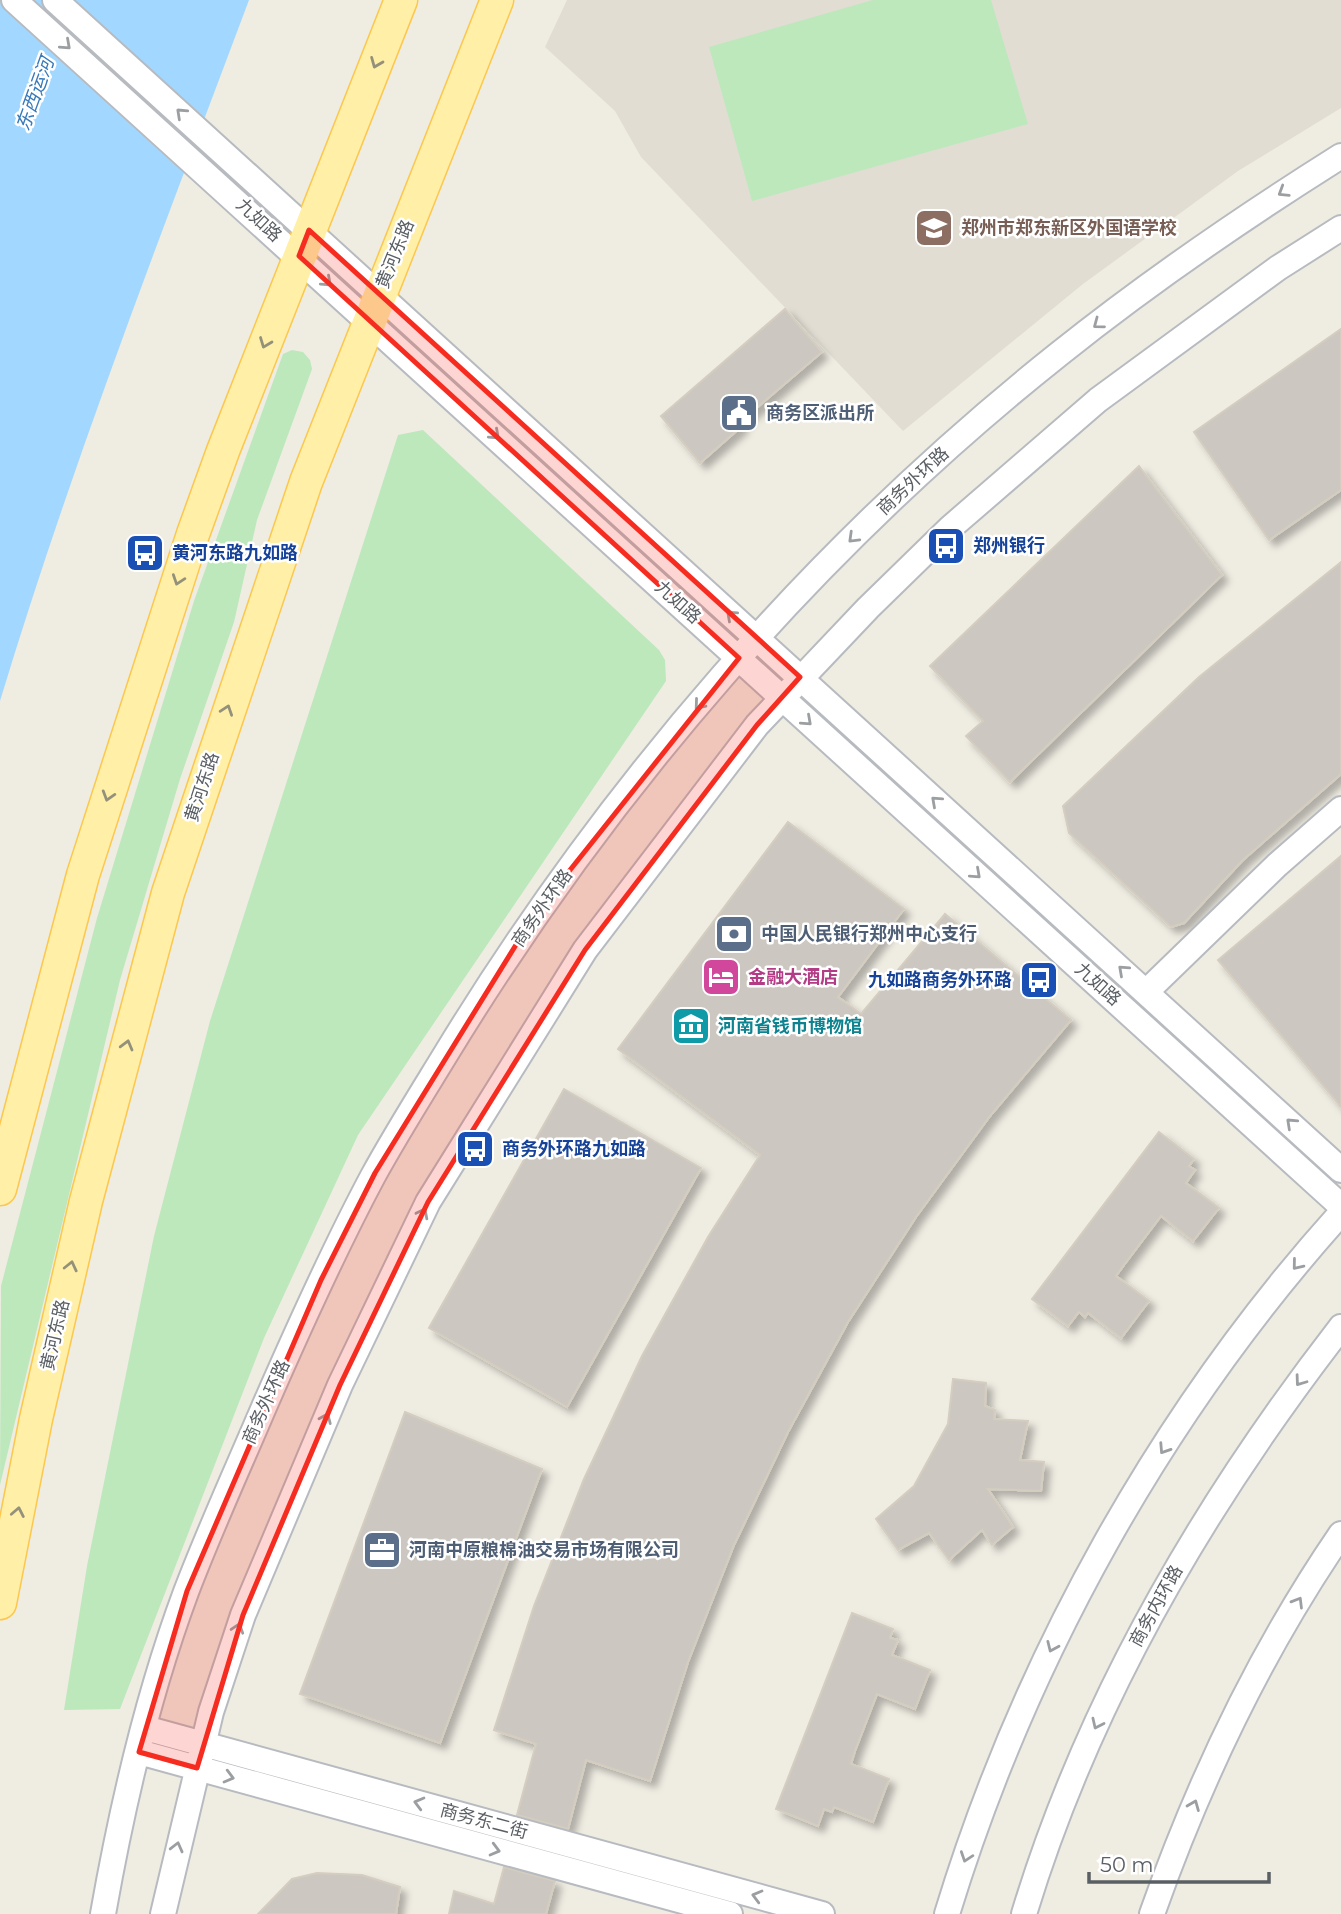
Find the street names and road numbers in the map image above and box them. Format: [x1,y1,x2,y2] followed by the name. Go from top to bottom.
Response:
[232,194,286,246] street label: 九如路
[371,217,419,291] street label: 黄河东路
[873,442,953,520] street label: 商务外环路
[651,576,705,628] street label: 九如路
[180,749,224,825] street label: 黄河东路
[507,865,577,951] street label: 商务外环路
[1071,958,1125,1010] street label: 九如路
[36,1297,74,1373] street label: 黄河东路
[238,1356,294,1448] street label: 商务外环路
[1125,1561,1187,1651] street label: 商务内环路
[438,1799,530,1843] street label: 商务东二街

